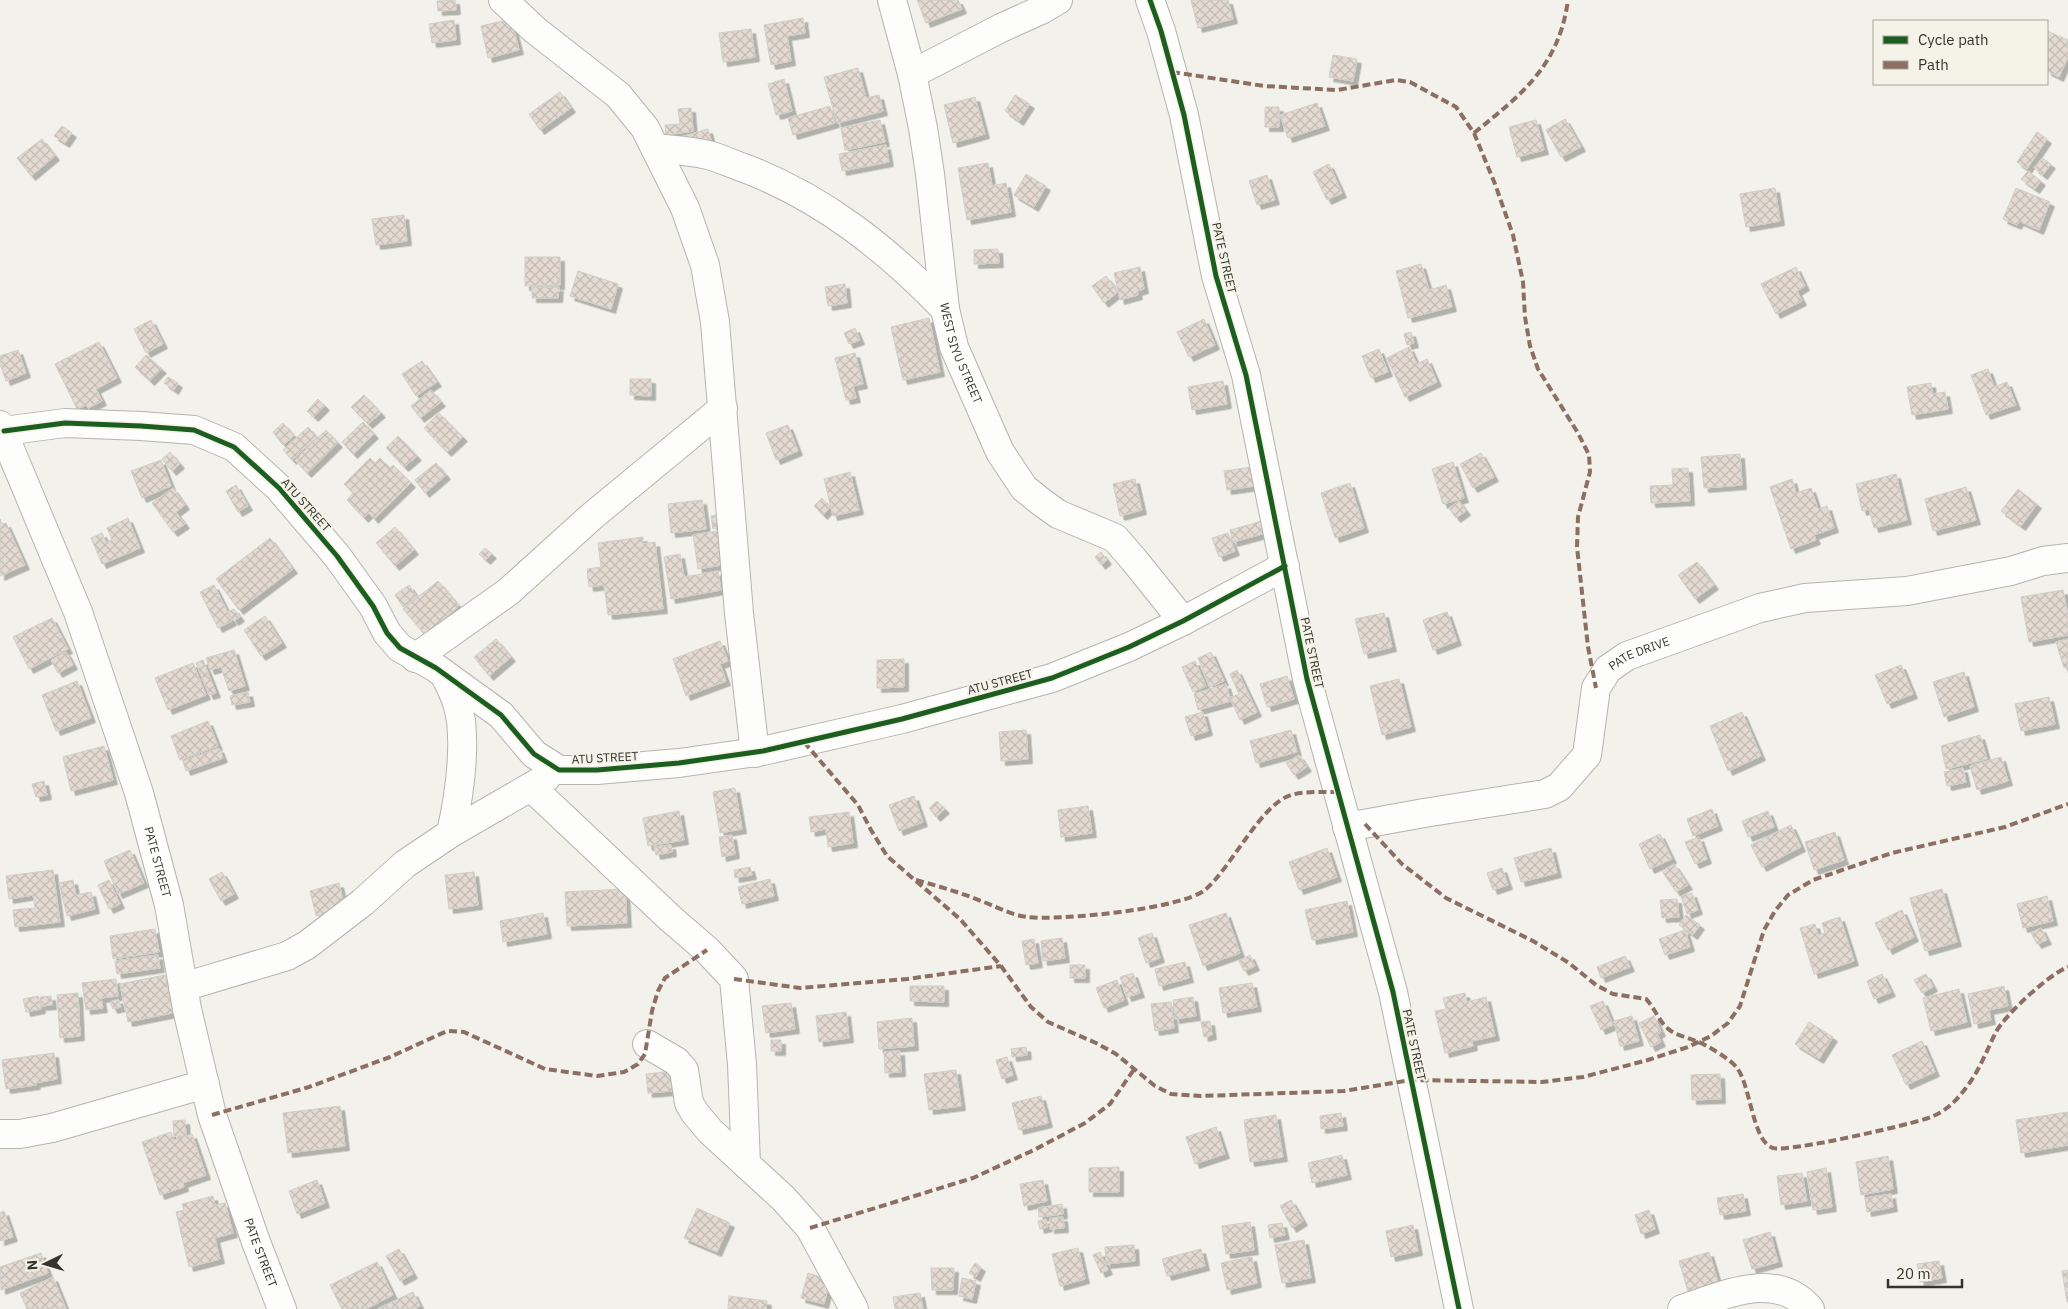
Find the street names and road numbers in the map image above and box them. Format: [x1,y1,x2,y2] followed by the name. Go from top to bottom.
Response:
[1209,221,1240,295] street label: PATE STREET
[937,302,986,406] street label: WEST SIYU STREET
[278,475,334,535] street label: ATU STREET
[1298,616,1327,690] street label: PATE STREET
[1605,633,1671,673] street label: PATE DRIVE
[966,666,1034,697] street label: ATU STREET
[571,748,639,767] street label: ATU STREET
[141,825,175,899] street label: PATE STREET
[1400,1008,1429,1082] street label: PATE STREET
[241,1216,281,1289] street label: PATE STREET

